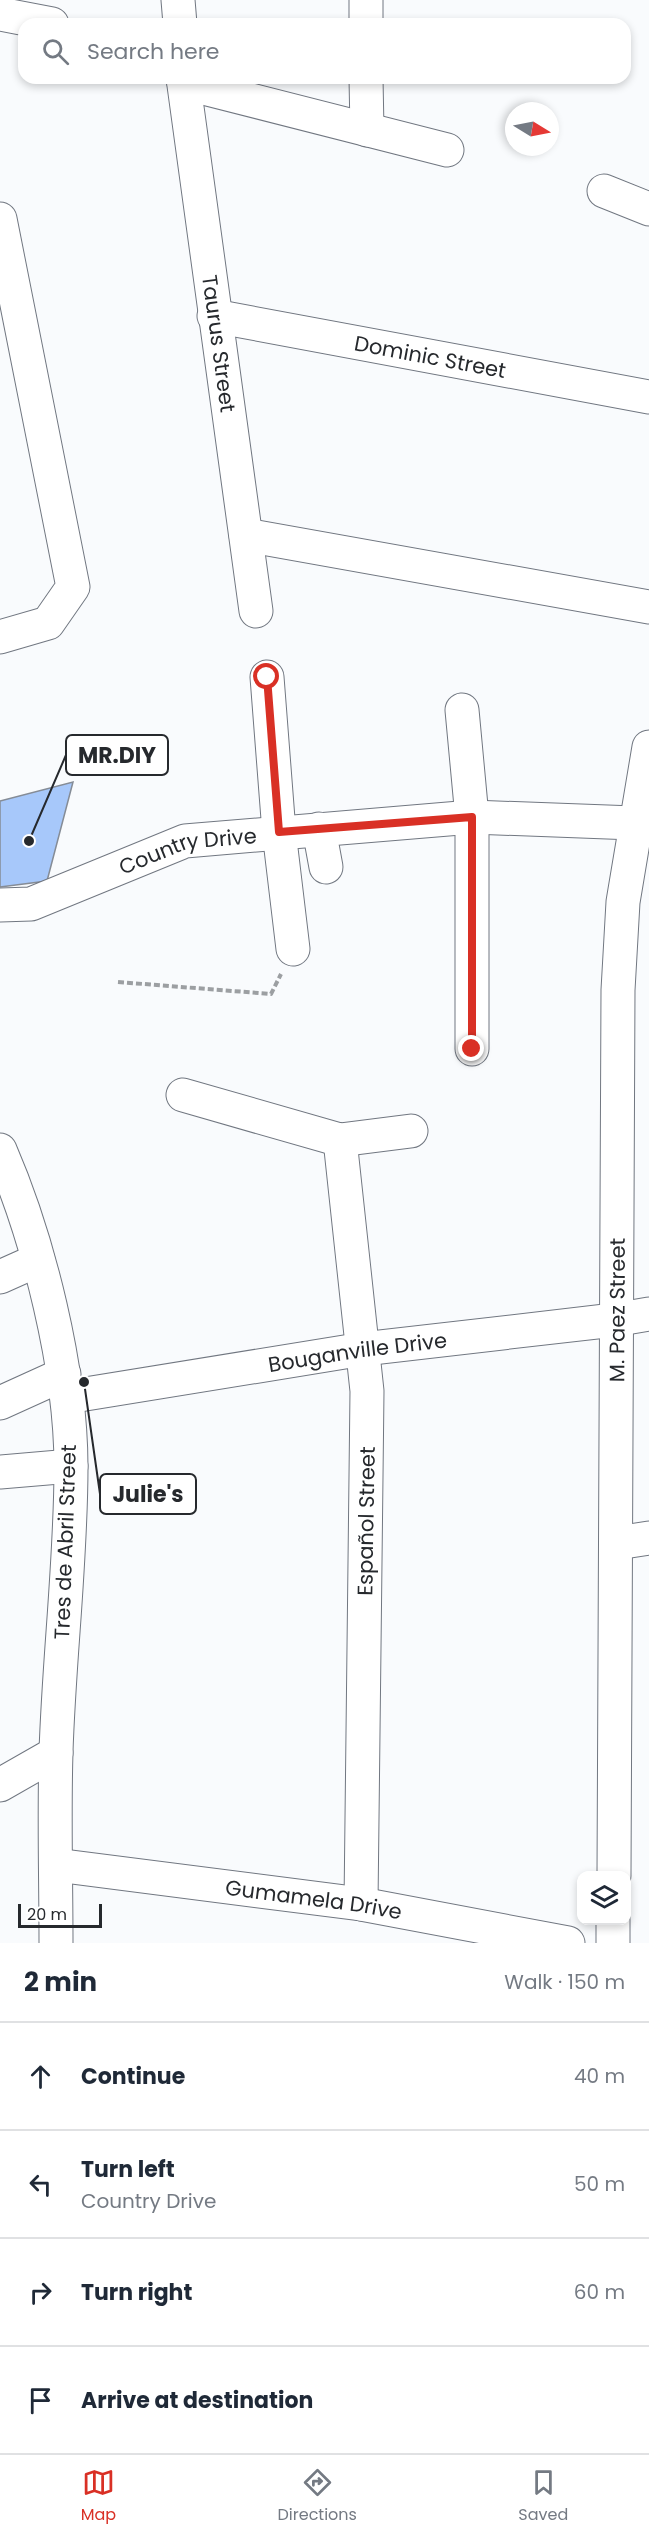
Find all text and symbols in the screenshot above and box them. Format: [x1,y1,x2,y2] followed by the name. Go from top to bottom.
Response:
[18,18,631,84] search box
[39,35,72,68] icon: search
[87,36,220,67] text: Search here
[505,102,559,156] north arrow
[196,273,243,414] street label: Taurus Street
[352,328,508,385] street label: Dominic Street
[253,663,279,689] route start
[66,735,168,775] callout: MR.DIY
[78,740,156,771] text: MR.DIY
[114,821,258,881] street label: Country Drive
[458,1035,484,1061] route end
[602,1238,631,1382] street label: M. Paez Street
[266,1325,448,1379] street label: Bouganville Drive
[47,1444,83,1640] street label: Tres de Abril Street
[350,1446,382,1596] street label: Español Street
[100,1474,196,1514] callout: Julie's
[112,1479,184,1510] text: Julie's
[577,1871,631,1925] map controls
[577,1871,631,1925] button: layers
[224,1872,404,1926] street label: Gumamela Drive
[18,1901,102,1928] scale bar
[27,1903,67,1926] text: 20 m
[24,1964,97,2000] text: 2 min
[504,1968,625,1996] text: Walk · 150 m
[24,2060,57,2093] icon: ahead
[81,2061,185,2092] text: Continue
[574,2062,625,2090] text: 40 m
[81,2154,175,2185] text: Turn left
[24,2168,57,2201] icon: left
[574,2170,625,2198] text: 50 m
[81,2187,216,2215] text: Country Drive
[24,2276,57,2309] icon: right
[81,2277,192,2308] text: Turn right
[574,2278,625,2306] text: 60 m
[24,2384,57,2417] icon: arrive
[81,2385,313,2416] text: Arrive at destination
[81,2466,116,2527] tab: Map
[278,2466,357,2527] tab: Directions
[518,2466,568,2527] tab: Saved

